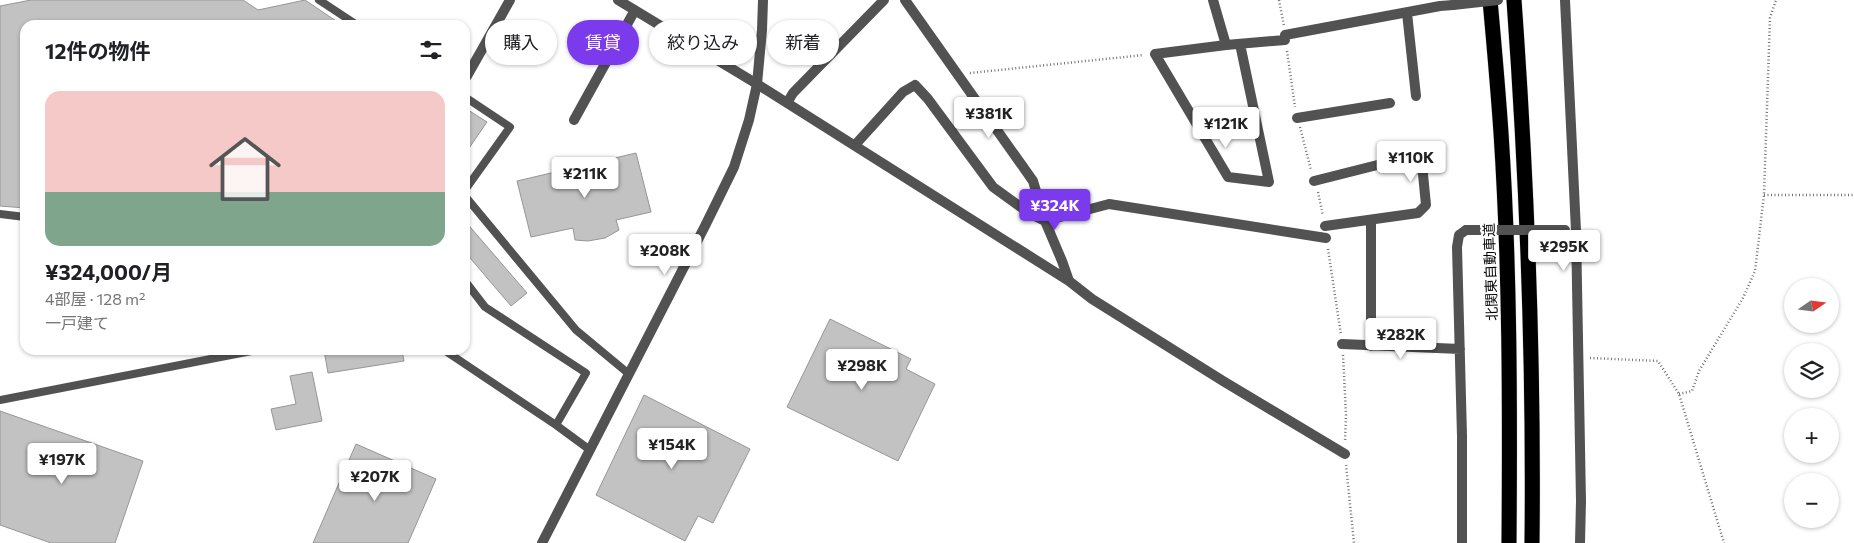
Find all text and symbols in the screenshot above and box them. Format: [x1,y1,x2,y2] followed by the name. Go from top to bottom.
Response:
[485,20,557,65] chip: 購入
[567,20,639,65] chip: 賃貸
[649,20,757,65] chip: 絞り込み
[767,20,839,65] chip: 新着
[417,36,445,64] icon: filters
[45,38,150,63] text: 12件の物件
[954,96,1024,139] pin: ¥381K
[965,103,1013,122] text: ¥381K
[1191,106,1261,149] pin: ¥121K
[1204,113,1249,132] text: ¥121K
[200,124,290,214] icon: home
[1376,140,1446,183] pin: ¥110K
[1388,147,1434,166] text: ¥110K
[550,156,620,199] pin: ¥211K
[562,163,608,182] text: ¥211K
[1020,188,1090,231] pin: ¥324K
[1030,195,1080,214] text: ¥324K
[1480,223,1500,321] street label: 北関東自動車道
[1529,230,1599,272] pin: ¥295K
[630,234,700,276] pin: ¥208K
[1539,236,1589,255] text: ¥295K
[639,240,691,259] text: ¥208K
[45,259,172,284] text: ¥324,000/月
[1784,278,1839,332] north arrow
[1784,278,1839,528] map controls
[45,289,145,308] text: 4部屋 · 128 m²
[45,313,109,332] text: 一戸建て
[1366,318,1436,360] pin: ¥282K
[1376,324,1426,343] text: ¥282K
[1784,343,1839,398] button: layers
[827,348,897,391] pin: ¥298K
[837,355,887,374] text: ¥298K
[1784,408,1839,463] button: +
[637,428,707,470] pin: ¥154K
[648,434,696,453] text: ¥154K
[27,442,97,485] pin: ¥197K
[38,449,86,468] text: ¥197K
[340,460,410,502] pin: ¥207K
[350,466,400,485] text: ¥207K
[1784,473,1839,528] button: −

